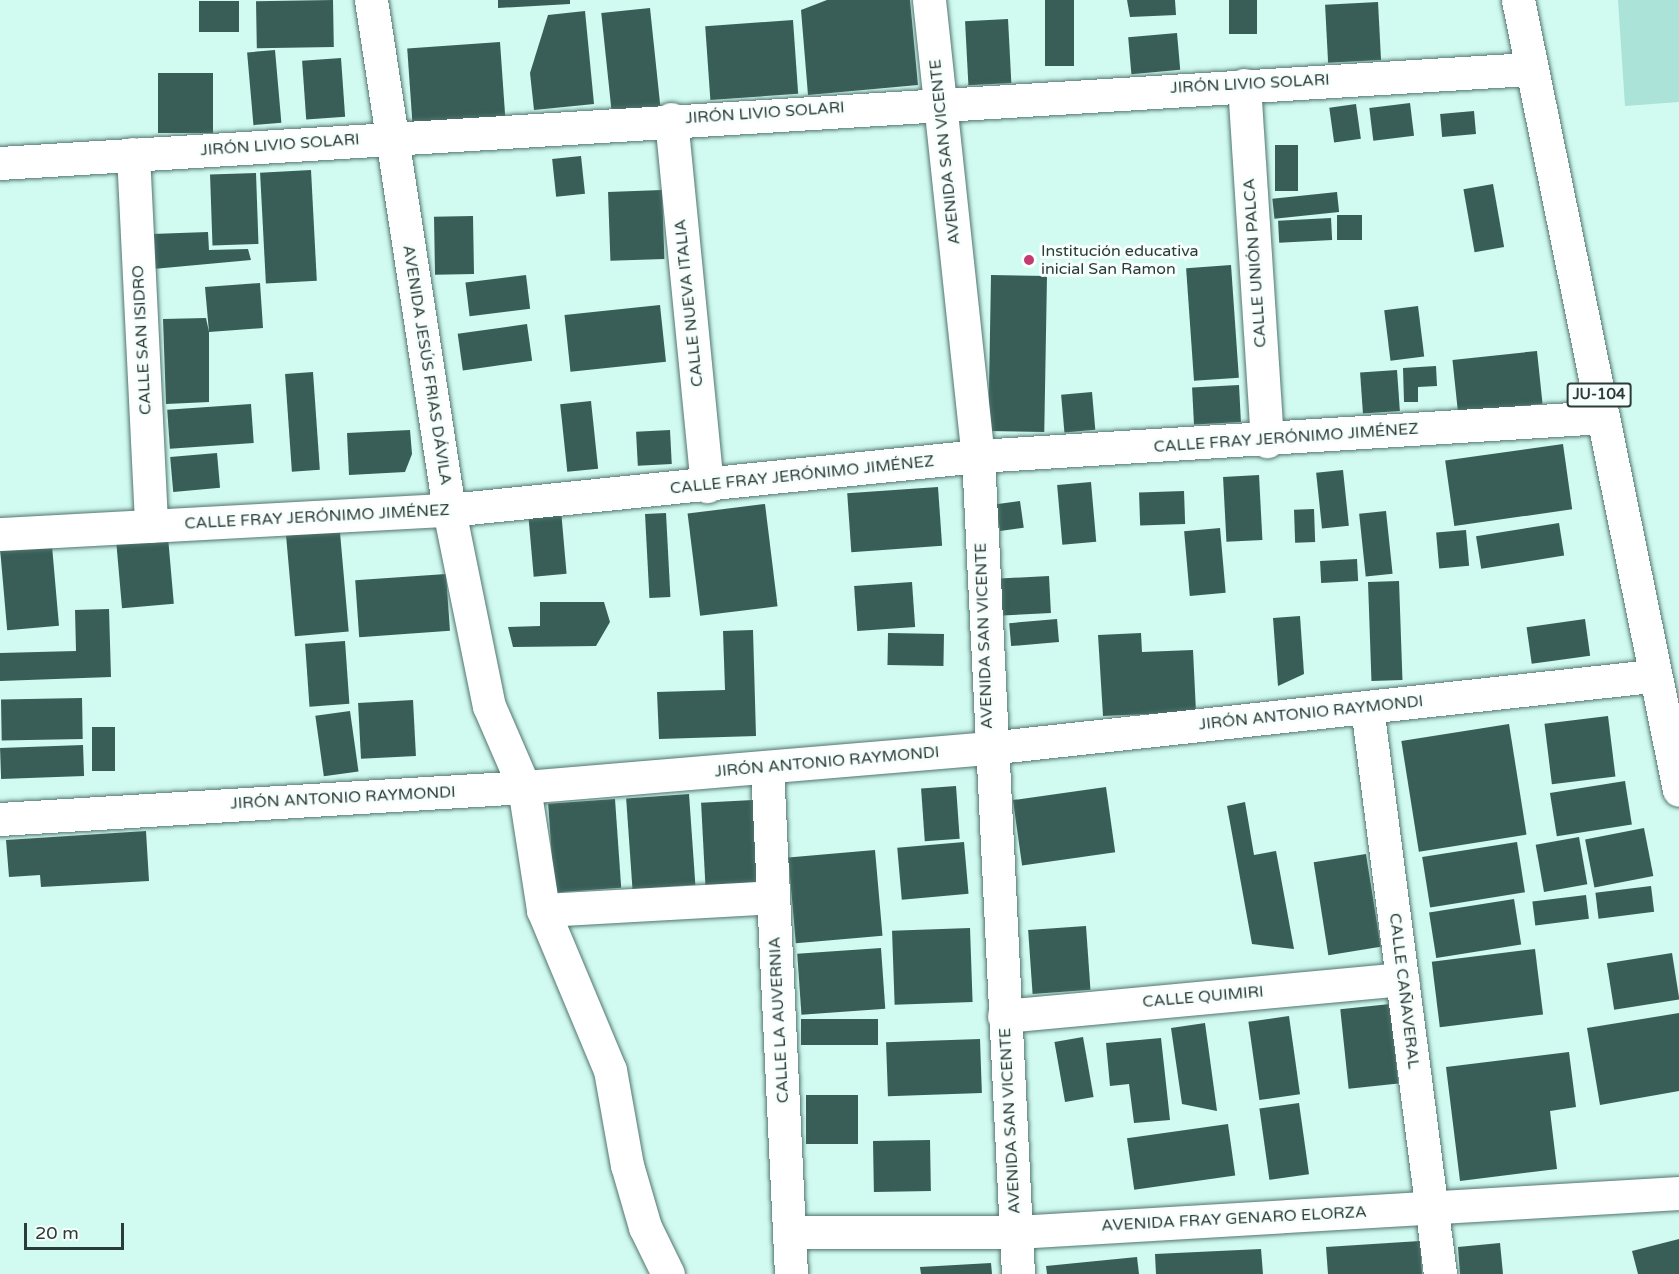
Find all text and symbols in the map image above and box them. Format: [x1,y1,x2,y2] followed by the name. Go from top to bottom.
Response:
[926,58,964,246] street label: AVENIDA SAN VICENTE
[1170,70,1330,98] street label: JIRÓN LIVIO SOLARI
[685,98,845,128] street label: JIRÓN LIVIO SOLARI
[200,130,360,160] street label: JIRÓN LIVIO SOLARI
[1240,178,1270,348] street label: CALLE UNIÓN PALCA
[671,218,707,388] street label: CALLE NUEVA ITALIA
[1041,241,1199,279] place label: Institución educativa inicial San Ramon
[399,244,455,486] street label: AVENIDA JESÚS FRIAS DÁVILA
[1022,253,1036,267] marker: Institución educativa inicial San Ramon
[128,265,156,415] street label: CALLE SAN ISIDRO
[1566,383,1632,407] road number: JU-104
[1153,419,1419,457] street label: CALLE FRAY JERÓNIMO JIMÉNEZ
[669,452,935,498] street label: CALLE FRAY JERÓNIMO JIMÉNEZ
[184,500,450,534] street label: CALLE FRAY JERÓNIMO JIMÉNEZ
[971,543,997,729] street label: AVENIDA SAN VICENTE
[1198,692,1424,734] street label: JIRÓN ANTONIO RAYMONDI
[714,743,940,781] street label: JIRÓN ANTONIO RAYMONDI
[230,783,456,813] street label: JIRÓN ANTONIO RAYMONDI
[1385,912,1423,1070] street label: CALLE CAÑAVERAL
[765,936,793,1104] street label: CALLE LA AUVERNIA
[1142,982,1264,1012] street label: CALLE QUIMIRI
[996,1027,1024,1215] street label: AVENIDA SAN VICENTE
[1101,1202,1367,1236] street label: AVENIDA FRAY GENARO ELORZA
[27,1211,128,1249] scale bar
[35,1222,79,1244] text: 20 m

